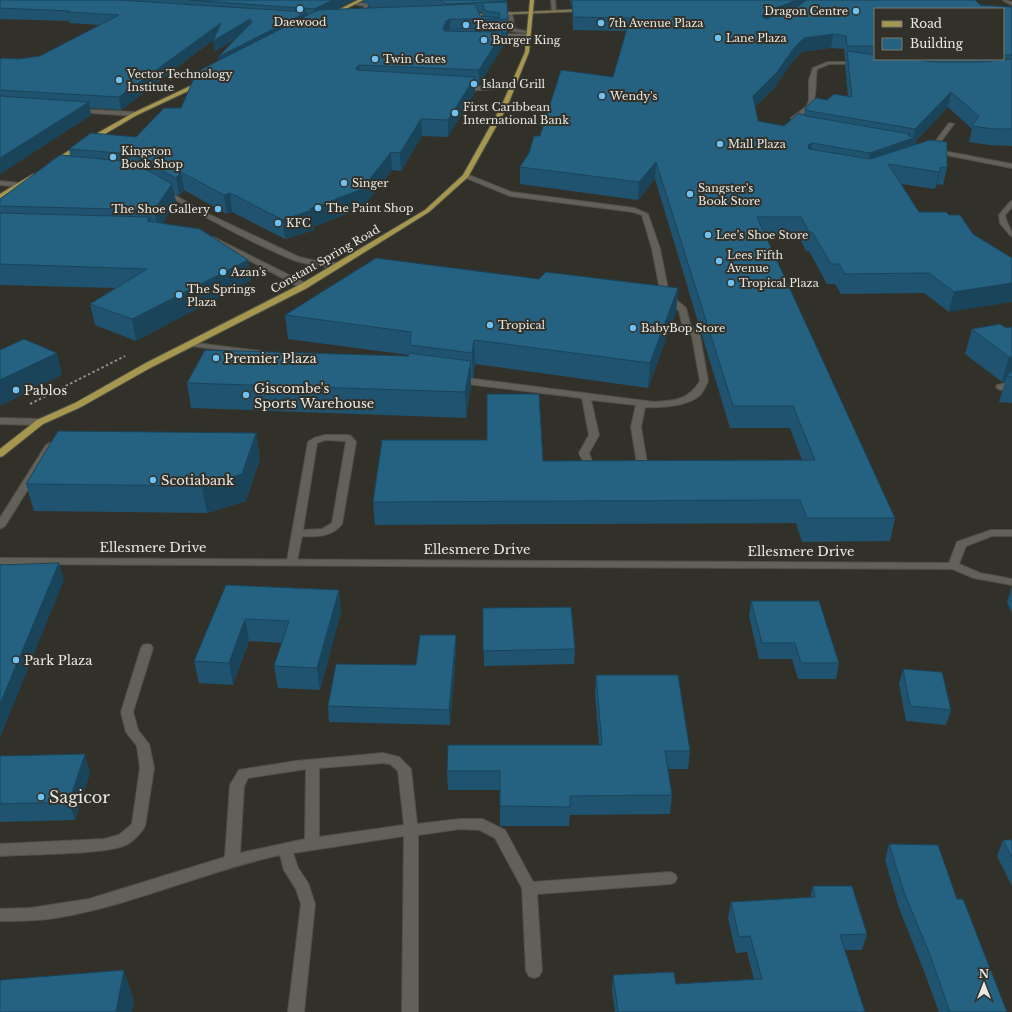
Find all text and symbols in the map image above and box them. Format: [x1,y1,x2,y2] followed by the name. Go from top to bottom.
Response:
[295,4,305,14] marker: Daewood
[764,4,848,18] place label: Dragon Centre
[851,6,861,16] marker: Dragon Centre
[874,8,1004,60] legend
[274,15,327,29] place label: Daewood
[609,16,704,30] place label: 7th Avenue Plaza
[910,16,942,31] text: Road
[474,18,514,32] place label: Texaco
[596,18,606,28] marker: 7th Avenue Plaza
[461,20,471,30] marker: Texaco
[726,31,787,45] place label: Lane Plaza
[492,33,561,47] place label: Burger King
[713,33,723,43] marker: Lane Plaza
[479,35,489,45] marker: Burger King
[910,36,964,51] text: Building
[383,52,446,66] place label: Twin Gates
[370,54,380,64] marker: Twin Gates
[126,67,233,94] place label: Vector Technology Institute
[114,75,124,85] marker: Vector Technology Institute
[482,77,545,91] place label: Island Grill
[469,79,479,89] marker: Island Grill
[609,89,658,103] place label: Wendy's
[597,91,607,101] marker: Wendy's
[463,100,569,127] place label: First Caribbean International Bank
[450,108,460,118] marker: First Caribbean International Bank
[728,137,787,151] place label: Mall Plaza
[715,139,725,149] marker: Mall Plaza
[121,144,183,171] place label: Kingston Book Shop
[108,152,118,162] marker: Kingston Book Shop
[352,176,389,190] place label: Singer
[339,178,349,188] marker: Singer
[698,181,760,208] place label: Sangster's Book Store
[685,189,695,199] marker: Sangster's Book Store
[326,201,413,215] place label: The Paint Shop
[111,202,210,216] place label: The Shoe Gallery
[313,203,323,213] marker: The Paint Shop
[213,204,223,214] marker: The Shoe Gallery
[286,216,311,230] place label: KFC
[273,218,283,228] marker: KFC
[268,222,383,296] street label: Constant Spring Road
[716,228,808,242] place label: Lee’s Shoe Store
[703,230,713,240] marker: Lee’s Shoe Store
[726,248,784,275] place label: Lees Fifth Avenue
[714,256,724,266] marker: Lees Fifth Avenue
[230,265,266,279] place label: Azan's
[218,267,228,277] marker: Azan's
[739,276,820,290] place label: Tropical Plaza
[726,278,736,288] marker: Tropical Plaza
[187,282,256,309] place label: The Springs Plaza
[174,290,184,300] marker: The Springs Plaza
[498,318,546,332] place label: Tropical
[485,320,495,330] marker: Tropical
[641,321,725,335] place label: BabyBop Store
[628,323,638,333] marker: BabyBop Store
[224,350,317,367] place label: Premier Plaza
[211,353,221,363] marker: Premier Plaza
[254,380,374,412] place label: Giscombe's Sports Warehouse
[24,382,67,399] place label: Pablos
[11,385,21,395] marker: Pablos
[241,390,251,400] marker: Giscombe's Sports Warehouse
[161,472,234,489] place label: Scotiabank
[148,475,158,485] marker: Scotiabank
[99,539,207,556] street label: Ellesmere Drive
[423,541,531,558] street label: Ellesmere Drive
[747,543,855,560] street label: Ellesmere Drive
[24,652,93,669] place label: Park Plaza
[11,655,21,665] marker: Park Plaza
[49,787,110,807] place label: Sagicor
[36,792,46,802] marker: Sagicor
[964,964,1004,1004] north arrow
[979,967,990,981] text: N

